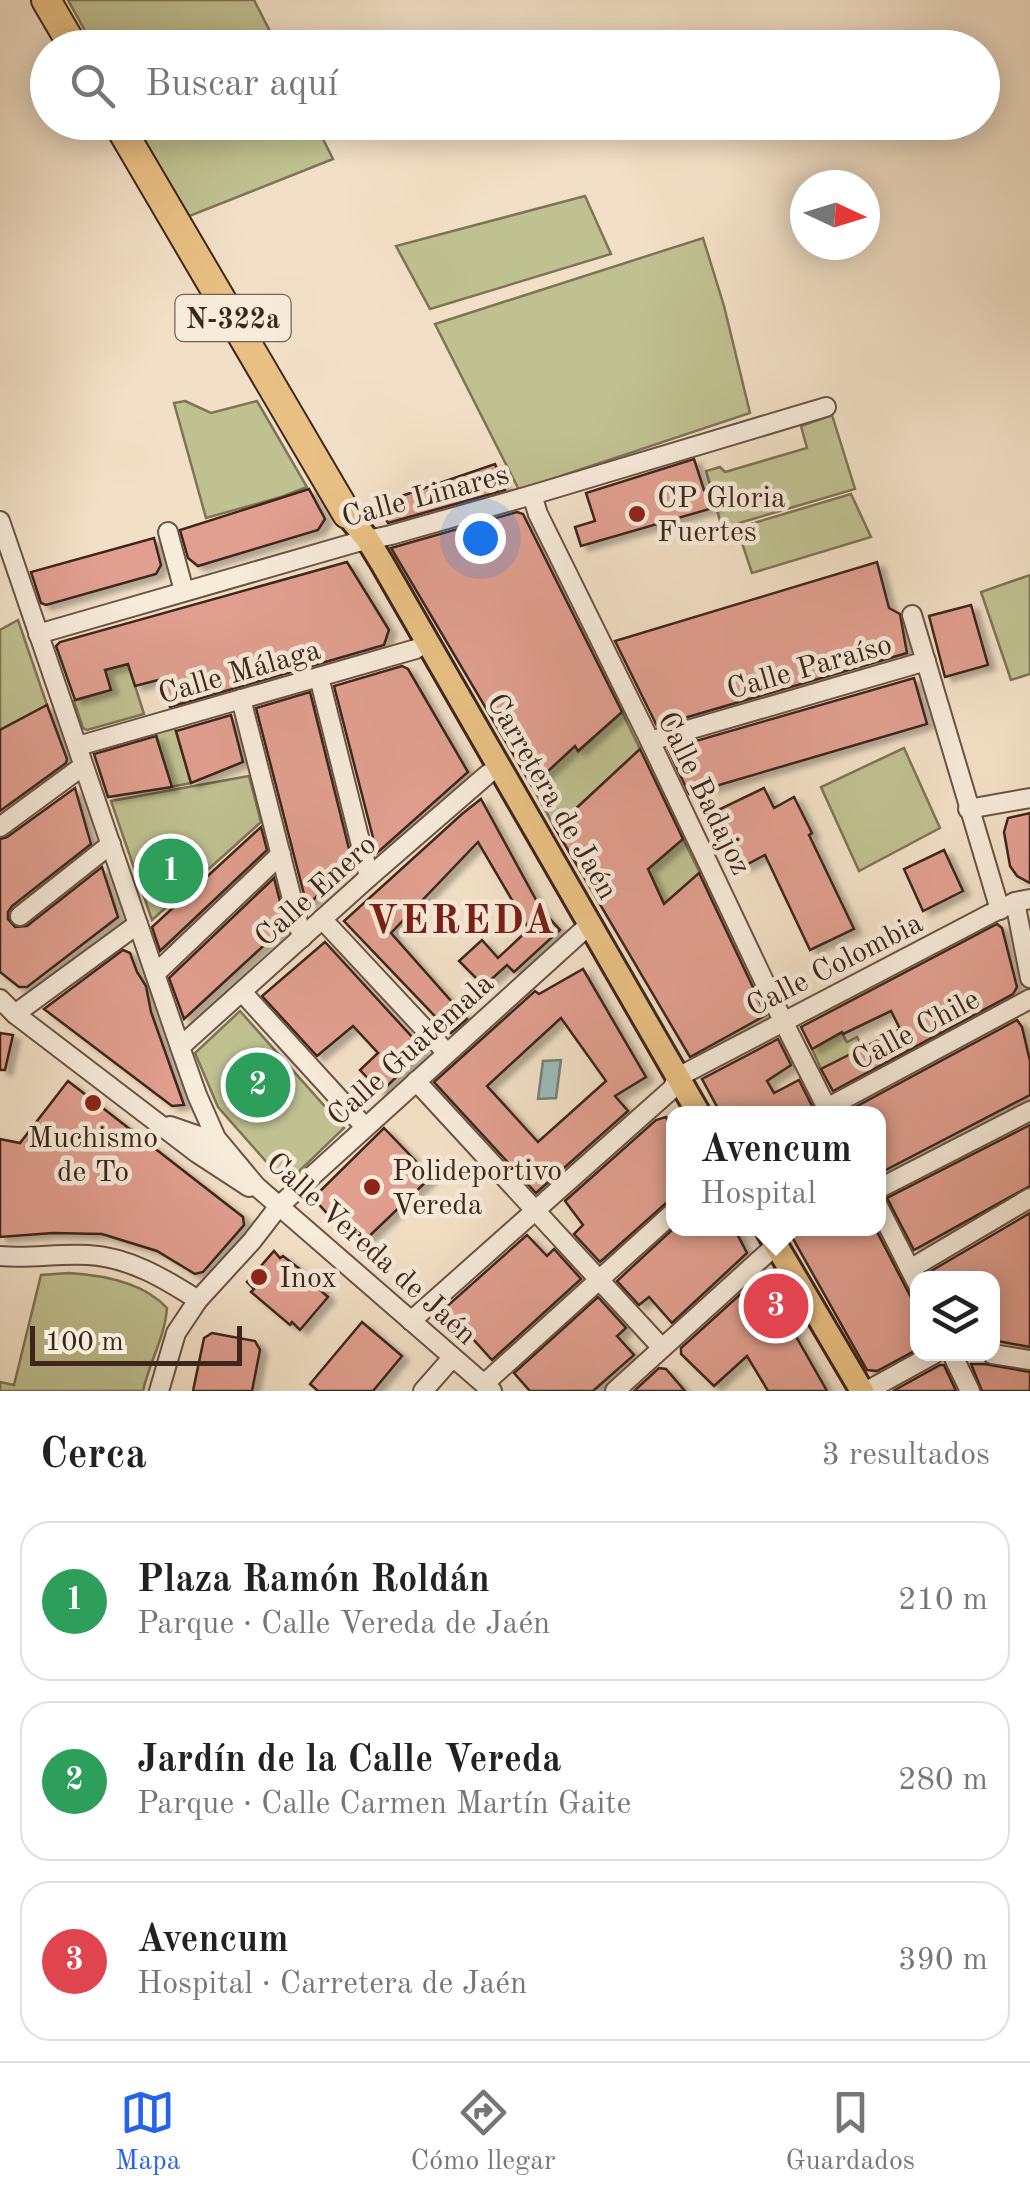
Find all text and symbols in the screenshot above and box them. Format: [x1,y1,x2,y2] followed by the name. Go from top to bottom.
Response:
[30,30,1000,140] search box
[65,58,120,113] icon: search
[145,66,338,104] text: Buscar aquí
[790,170,880,260] north arrow
[176,295,290,341] road number: N-322a
[339,460,512,534] street label: Calle Linares
[657,484,786,548] place label: CP Gloria Fuertes
[626,503,648,525] marker: CP Gloria Fuertes
[455,513,506,564] your location
[724,630,896,706] street label: Calle Paraíso
[155,635,324,710] street label: Calle Málaga
[480,689,622,905] street label: Carretera de Jaén
[651,708,755,880] street label: Calle Badajoz
[250,830,383,953] street label: Calle Enero
[138,834,204,908] pin: 1
[367,903,557,943] district label: VEREDA
[742,908,928,1023] street label: Calle Colombia
[323,968,500,1132] street label: Calle Guatemala
[847,985,985,1077] street label: Calle Chile
[226,1048,290,1122] pin: 2
[82,1092,104,1114] marker: Muchismo de To
[666,1106,886,1236] popup
[28,1124,158,1188] place label: Muchismo de To
[700,1132,852,1170] text: Avencum
[260,1148,481,1351] street label: Calle Vereda de Jaén
[392,1157,562,1221] place label: Polideportivo Vereda
[361,1176,383,1198] marker: Polideportivo Vereda
[700,1179,816,1211] text: Hospital
[279,1264,337,1294] place label: Inox
[248,1266,270,1288] marker: Inox
[744,1268,808,1344] pin: 3
[910,1271,1000,1361] map controls
[910,1271,1000,1361] button: layers
[30,1321,242,1366] scale bar
[45,1329,124,1357] text: 100 m
[40,1435,147,1477] text: Cerca
[822,1440,990,1472] text: 3 resultados
[137,1562,490,1600] text: Plaza Ramón Roldán
[65,1585,84,1617] text: 1
[898,1585,988,1617] text: 210 m
[137,1609,550,1641] text: Parque · Calle Vereda de Jaén
[137,1742,562,1780] text: Jardín de la Calle Vereda
[65,1765,84,1797] text: 2
[898,1765,988,1797] text: 280 m
[137,1789,631,1821] text: Parque · Calle Carmen Martín Gaite
[137,1922,289,1960] text: Avencum
[65,1945,84,1977] text: 3
[898,1945,988,1977] text: 390 m
[137,1969,527,2001] text: Hospital · Carretera de Jaén
[115,2085,181,2180] tab: Mapa
[411,2085,556,2180] tab: Cómo llegar
[785,2085,915,2180] tab: Guardados

